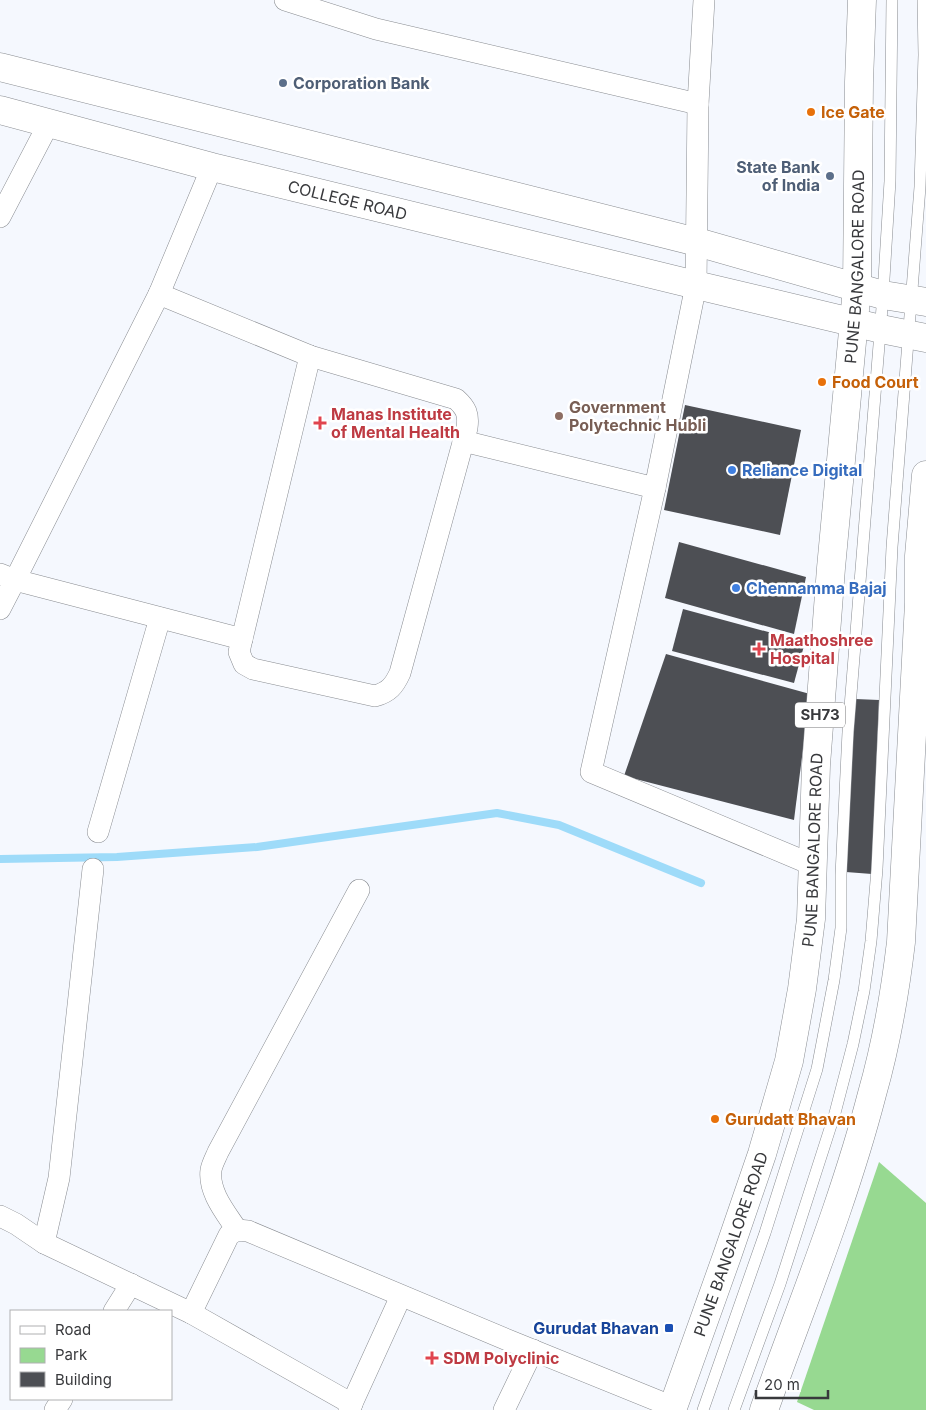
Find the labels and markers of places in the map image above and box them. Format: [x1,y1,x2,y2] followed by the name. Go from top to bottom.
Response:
[293,73,430,93] place label: Corporation Bank
[277,77,289,89] marker: Corporation Bank
[821,102,885,122] place label: Ice Gate
[805,106,817,118] marker: Ice Gate
[736,157,821,195] place label: State Bank of India
[824,170,836,182] marker: State Bank of India
[832,372,919,392] place label: Food Court
[816,376,828,388] marker: Food Court
[569,397,706,435] place label: Government Polytechnic Hubli
[331,404,460,442] place label: Manas Institute of Mental Health
[553,410,565,422] marker: Government Polytechnic Hubli
[313,416,327,430] marker: Manas Institute of Mental Health
[742,460,862,480] place label: Reliance Digital
[726,464,738,476] marker: Reliance Digital
[746,578,887,598] place label: Chennamma Bajaj
[730,582,742,594] marker: Chennamma Bajaj
[770,630,873,668] place label: Maathoshree Hospital
[752,642,766,656] marker: Maathoshree Hospital
[725,1109,856,1129] place label: Gurudatt Bhavan
[709,1113,721,1125] marker: Gurudatt Bhavan
[533,1318,659,1338] place label: Gurudat Bhavan
[663,1322,675,1334] marker: Gurudat Bhavan
[443,1348,559,1368] place label: SDM Polyclinic
[425,1351,439,1365] marker: SDM Polyclinic

